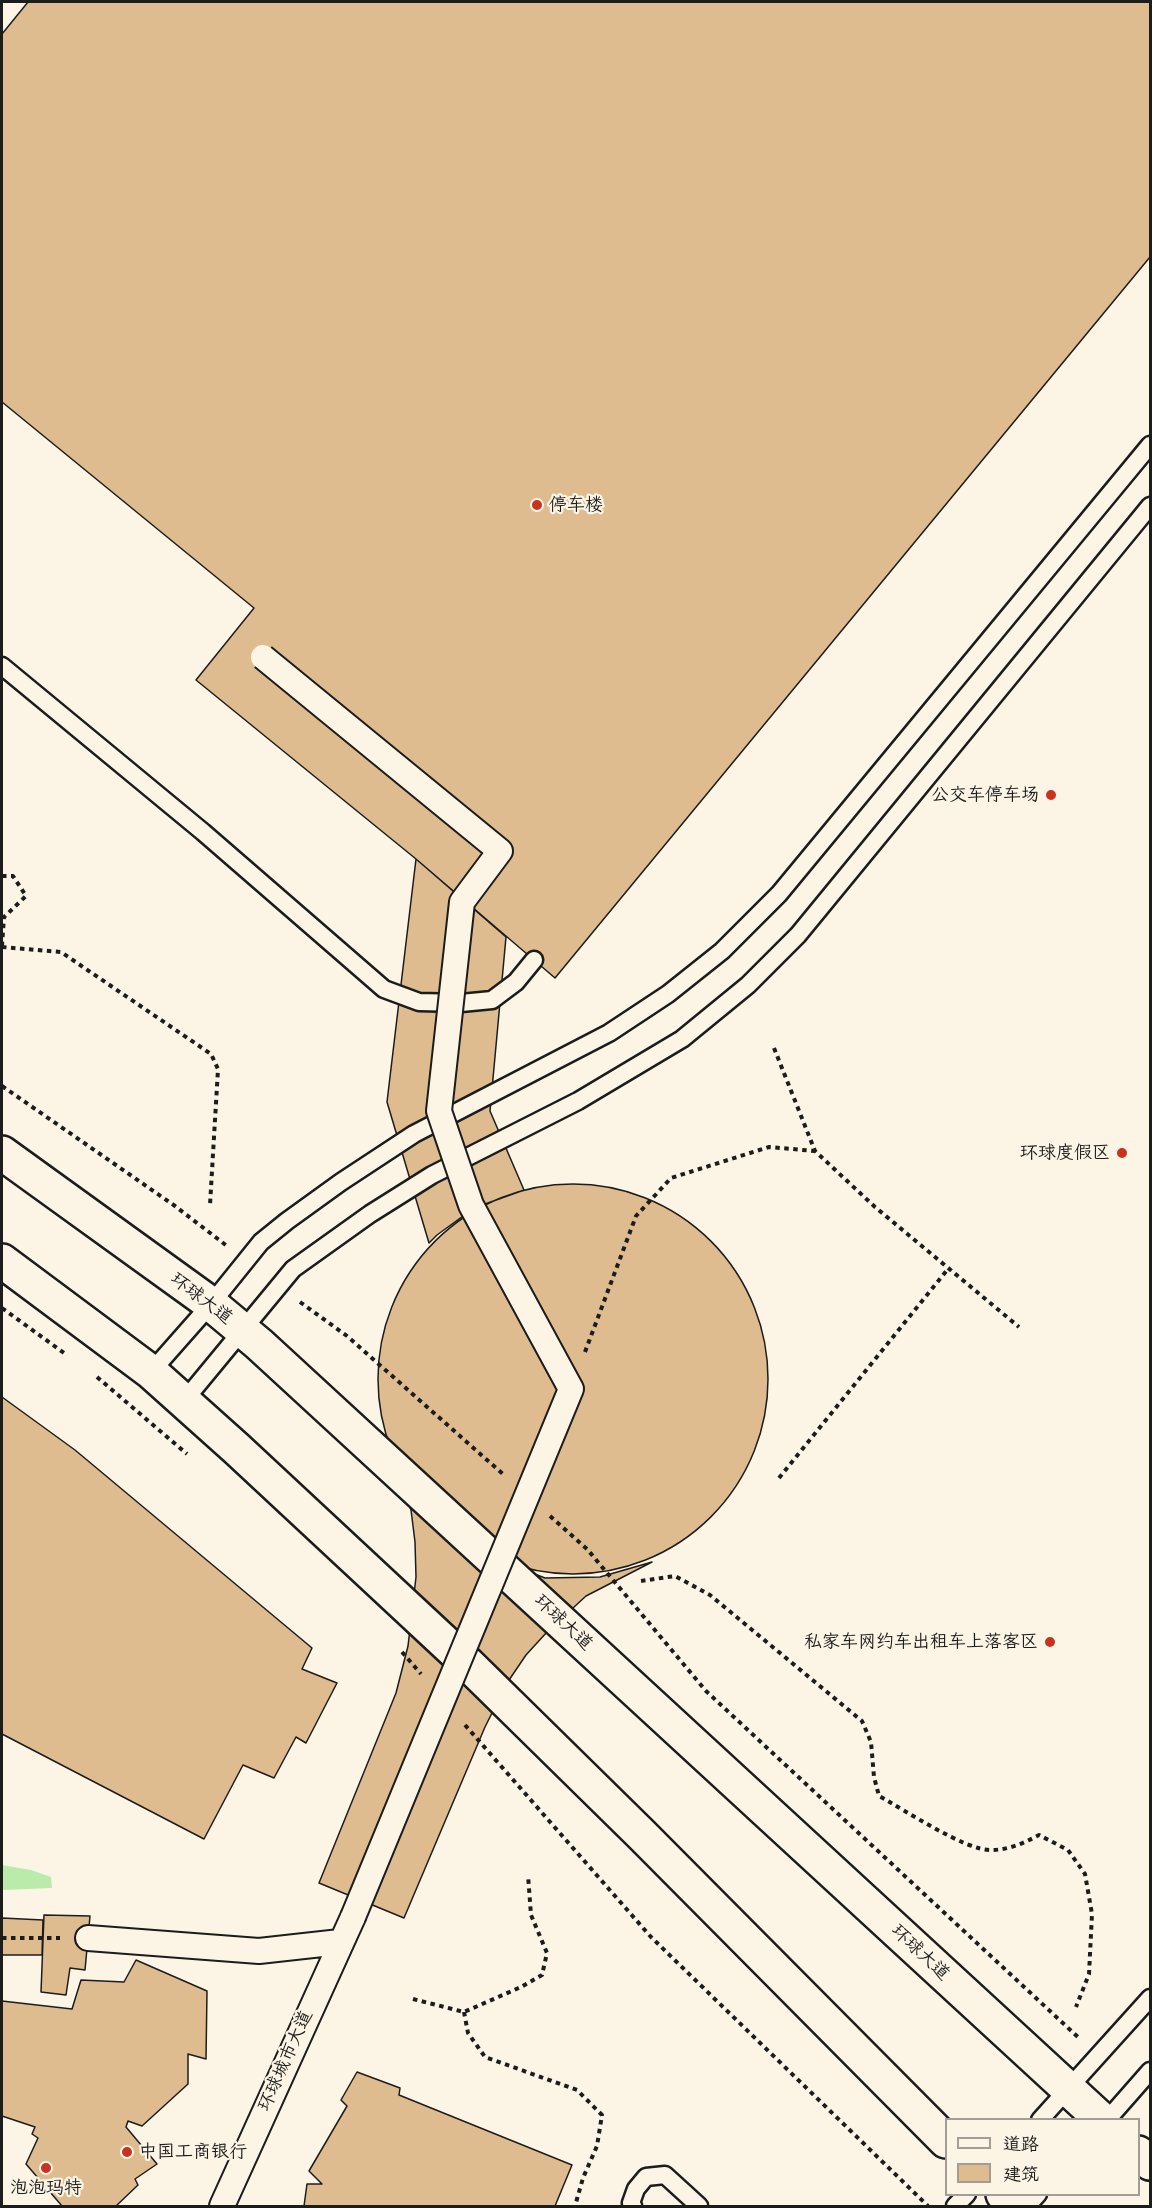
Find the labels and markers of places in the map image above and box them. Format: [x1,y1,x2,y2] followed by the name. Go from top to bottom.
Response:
[549,494,603,516] place label: 停车楼
[530,498,544,512] marker: 停车楼
[931,784,1039,806] place label: 公交车停车场
[1044,788,1058,802] marker: 公交车停车场
[1020,1142,1110,1164] place label: 环球度假区
[1115,1146,1129,1160] marker: 环球度假区
[804,1631,1038,1653] place label: 私家车网约车出租车上落客区
[1043,1635,1057,1649] marker: 私家车网约车出租车上落客区
[139,2141,247,2163] place label: 中国工商银行
[120,2145,134,2159] marker: 中国工商银行
[39,2161,53,2175] marker: 泡泡玛特
[10,2177,82,2199] place label: 泡泡玛特

